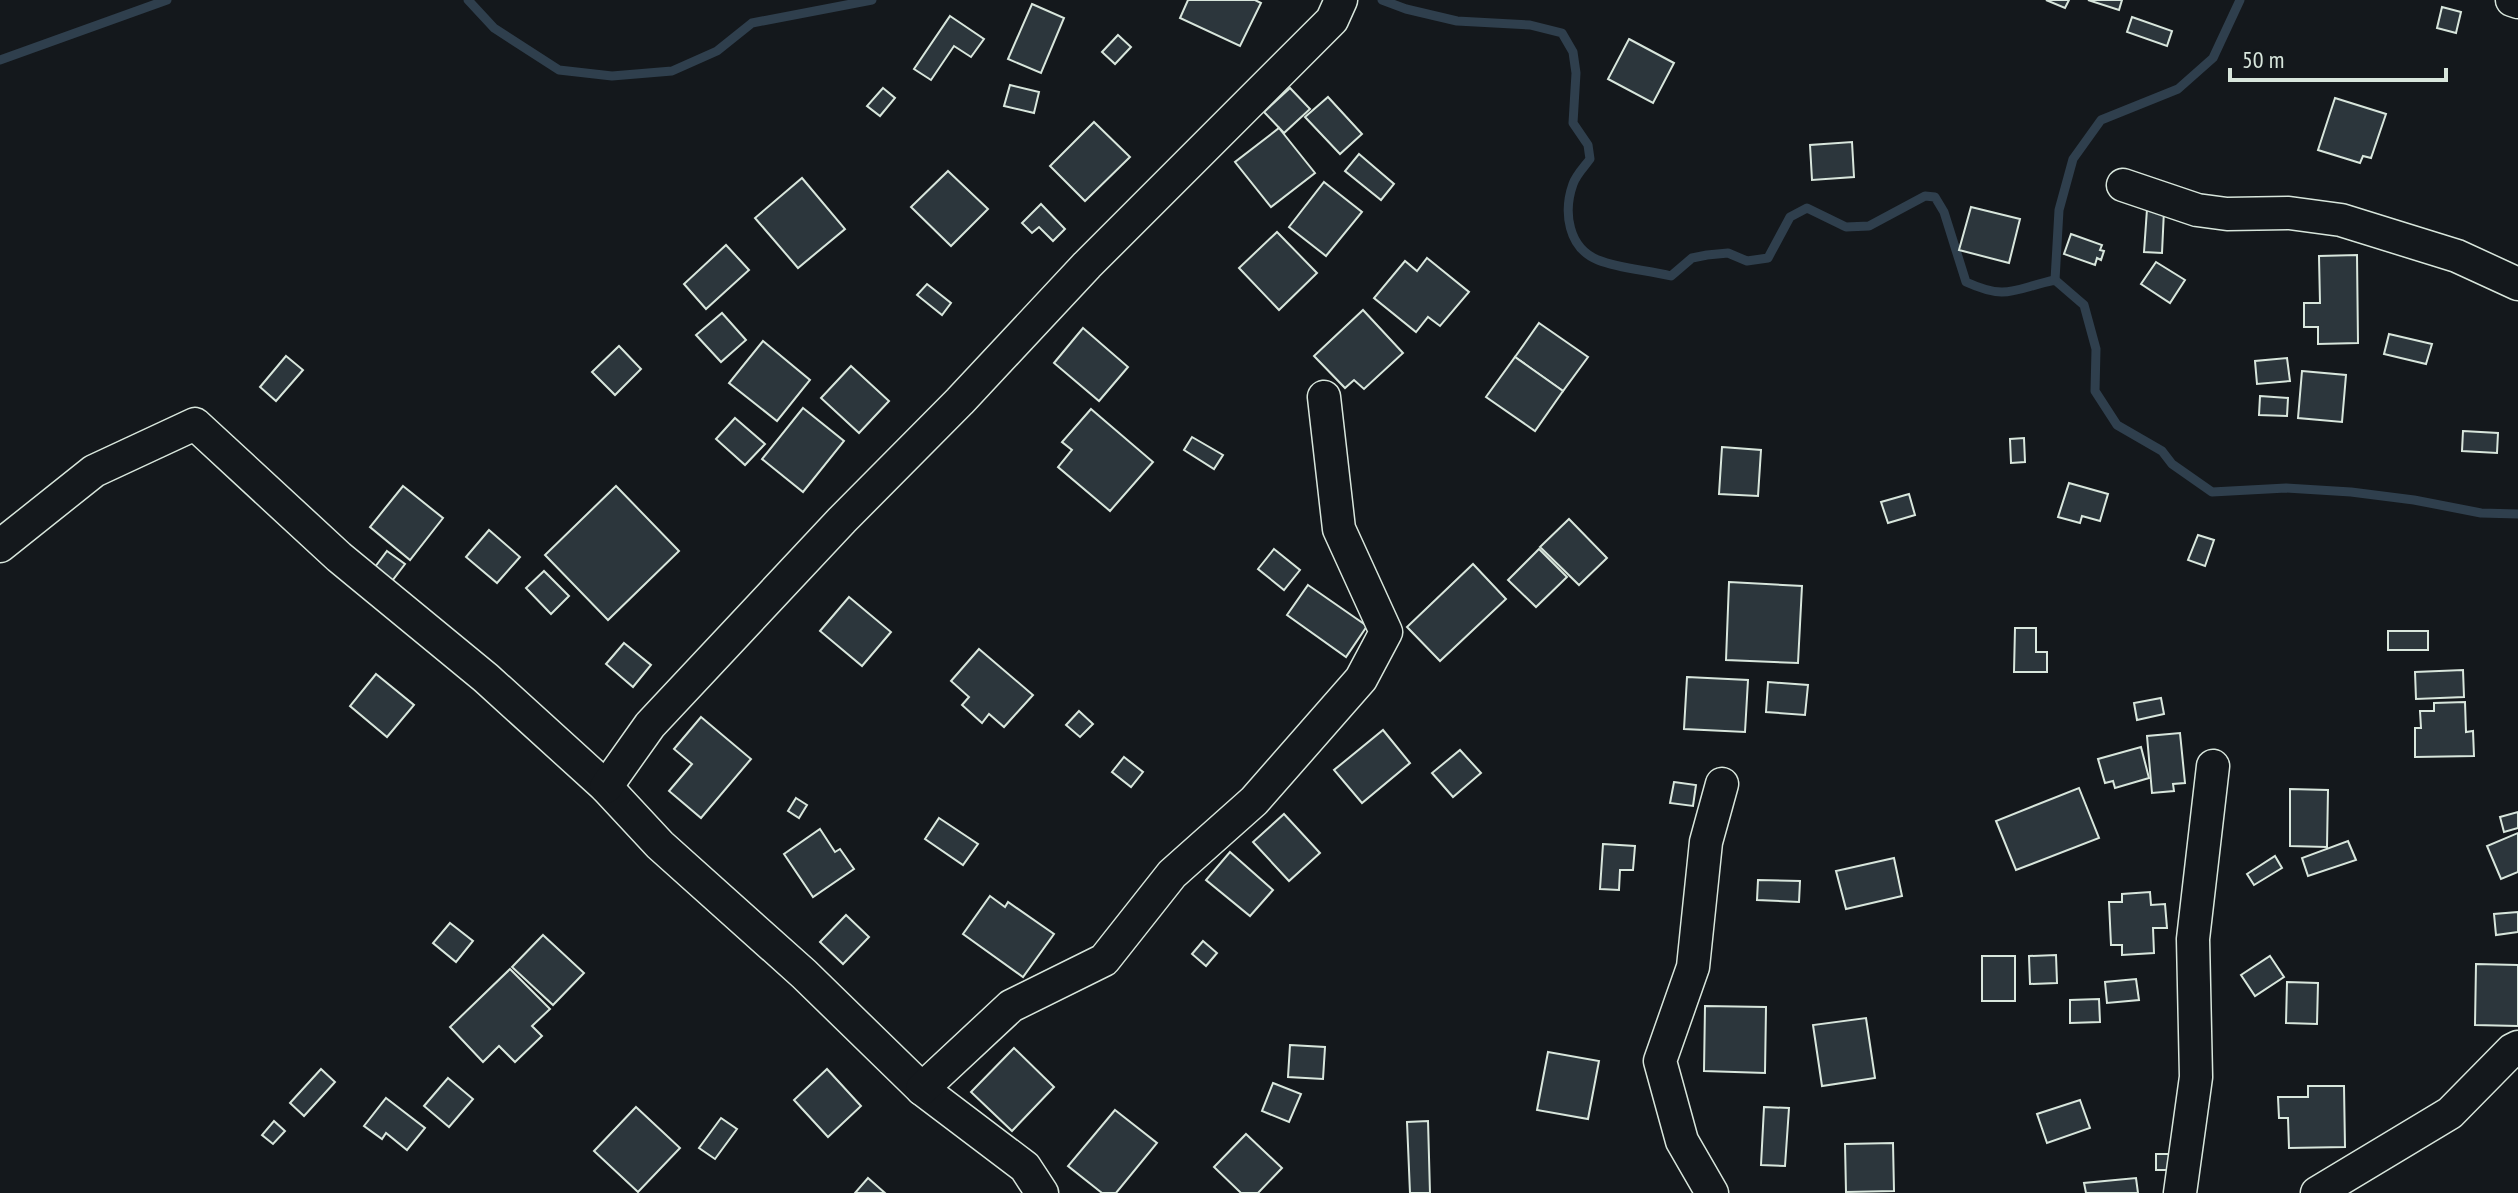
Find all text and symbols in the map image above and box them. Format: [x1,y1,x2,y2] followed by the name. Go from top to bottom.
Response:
[2230,32,2446,82] scale bar
[2242,44,2284,75] text: 50 m

